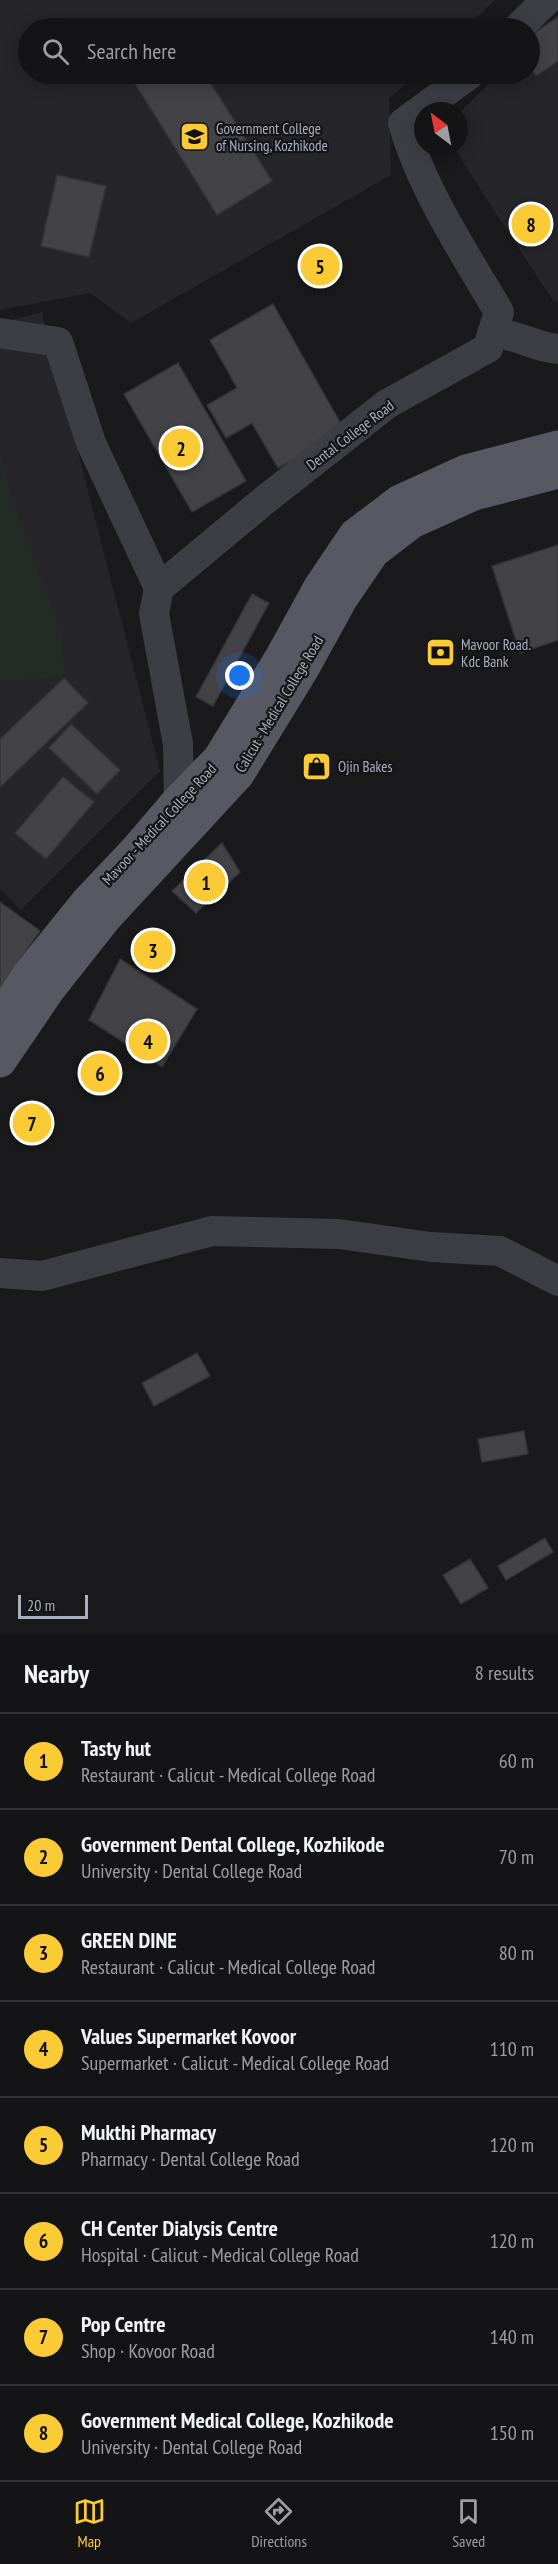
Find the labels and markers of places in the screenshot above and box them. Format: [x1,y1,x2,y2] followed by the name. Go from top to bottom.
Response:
[216,119,328,155] place label: Government College of Nursing, Kozhikode
[179,121,211,153] school or university icon: Government College of Nursing, Kozhikode
[512,202,550,246] pin: 8
[300,244,340,288] pin: 5
[162,426,201,470] pin: 2
[461,635,531,671] place label: Mavoor Road. Kdc Bank
[424,637,456,669] bank icon: Mavoor Road. Kdc Bank
[301,750,333,782] shop icon: Ojin Bakes
[338,757,392,776] place label: Ojin Bakes
[186,860,226,904] pin: 1
[134,928,172,972] pin: 3
[128,1018,168,1064] pin: 4
[80,1050,120,1096] pin: 6
[12,1100,51,1146] pin: 7

